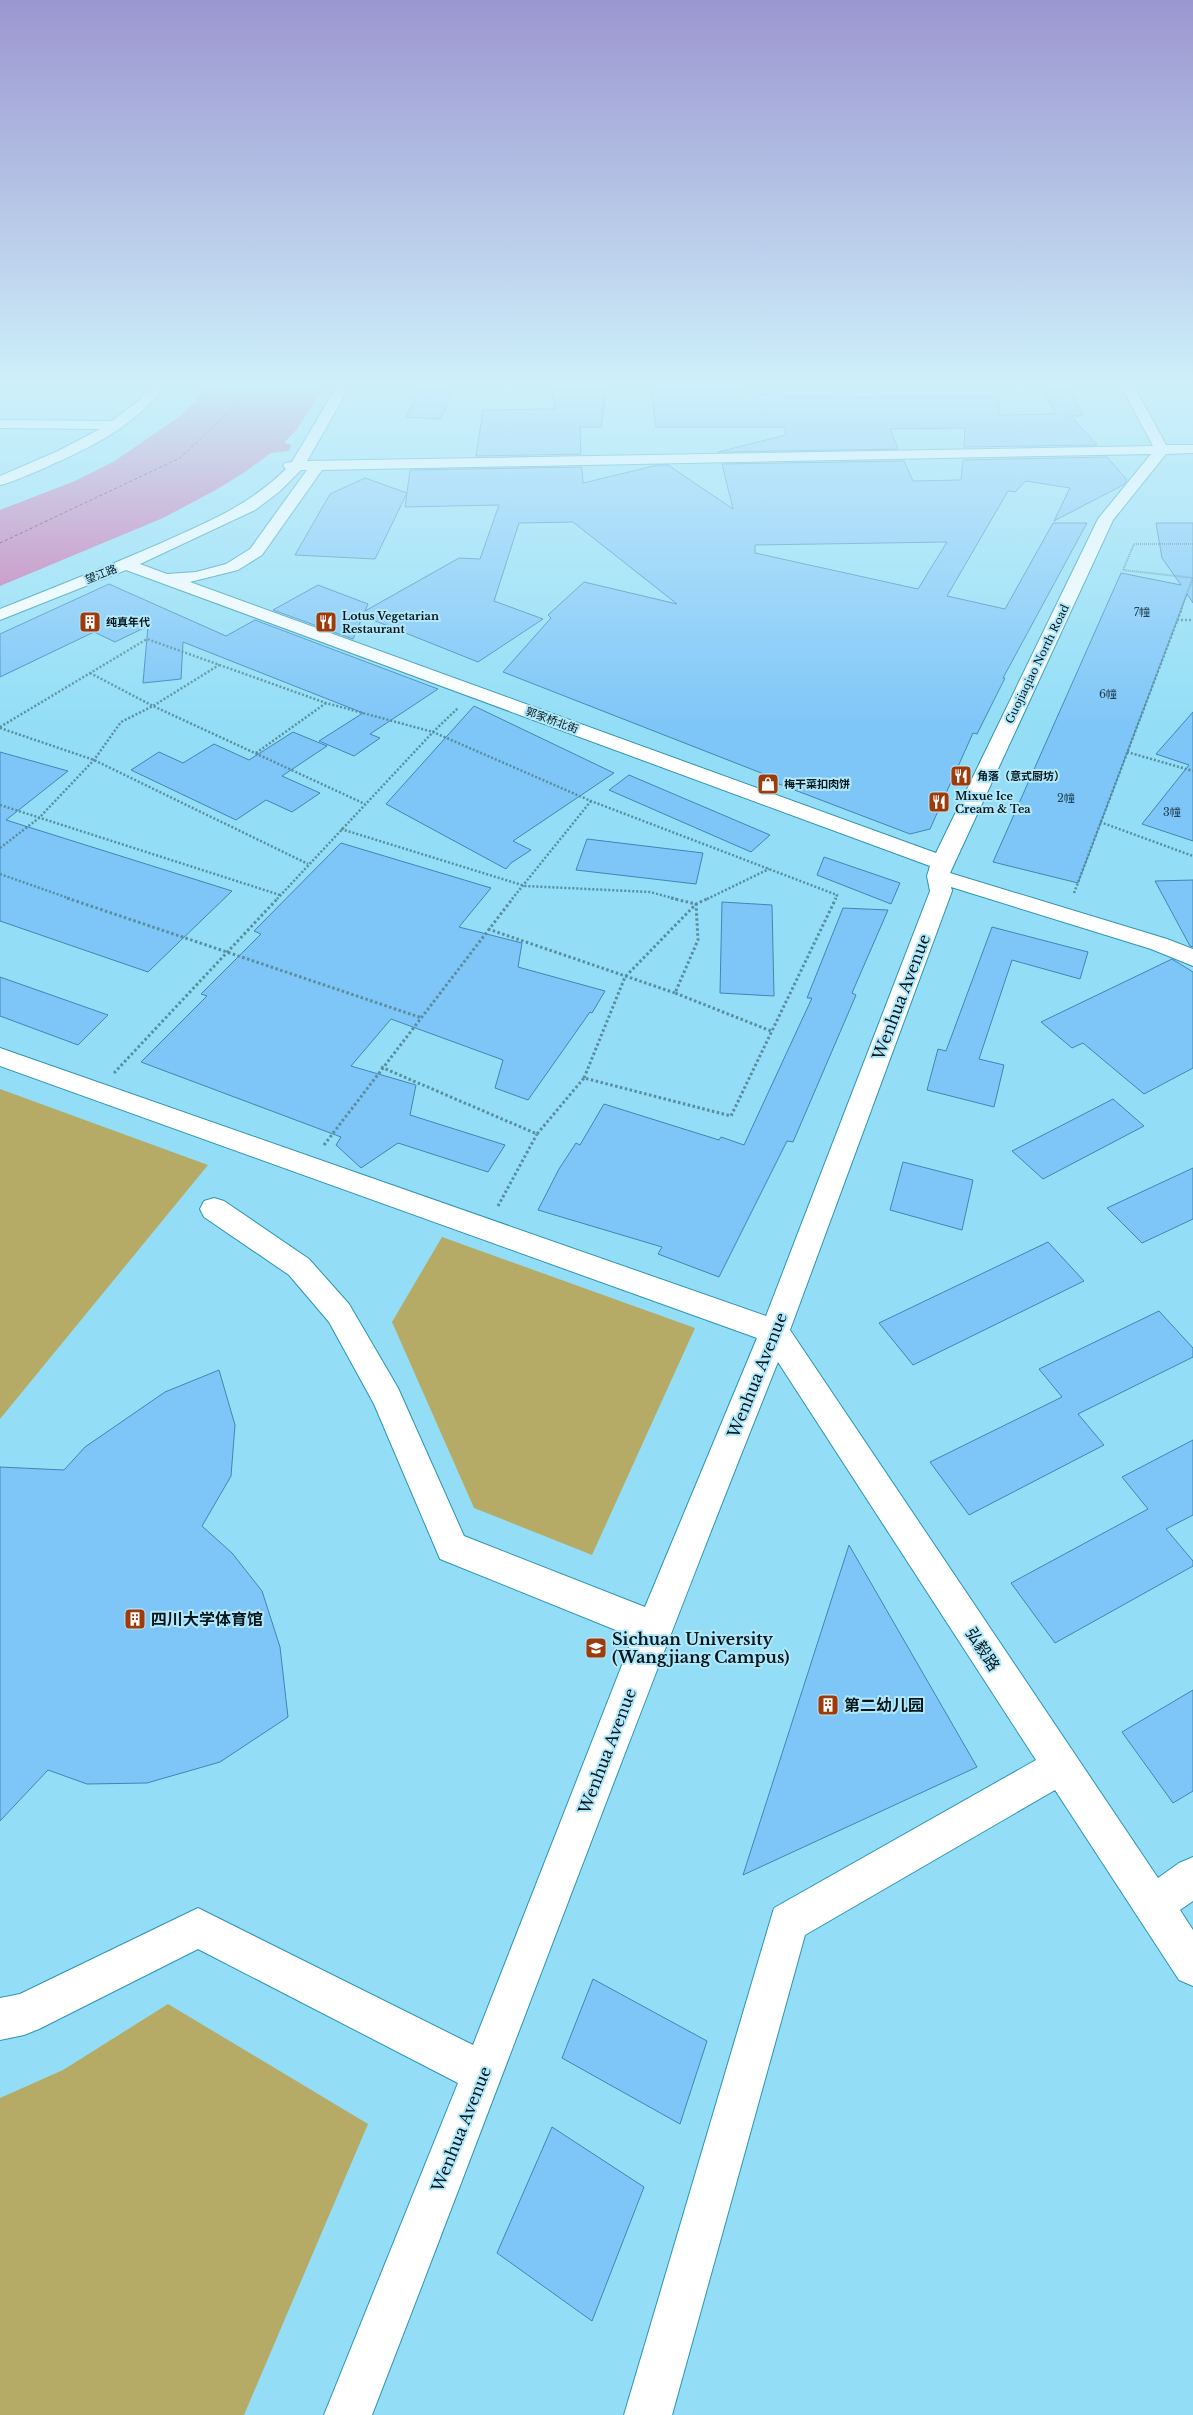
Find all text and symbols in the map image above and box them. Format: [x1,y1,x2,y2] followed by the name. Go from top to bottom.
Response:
[83,562,119,586] street label: 望江路
[1002,602,1072,726] street label: Guojiaqiao North Road
[1134,605,1150,619] house number: 7幢
[342,609,439,636] place label: Lotus Vegetarian Restaurant
[78,610,102,634] building icon: 纯真年代
[314,610,338,634] restaurant icon: Lotus Vegetarian Restaurant
[106,615,150,629] place label: 纯真年代
[1099,687,1117,701] house number: 6幢
[524,704,580,736] street label: 郭家桥北街
[949,764,973,788] restaurant icon: 角落（意式厨坊）
[977,769,1065,783] place label: 角落（意式厨坊）
[756,772,780,796] shop icon: 梅干菜扣肉饼
[784,777,850,791] place label: 梅干菜扣肉饼
[955,789,1031,816] place label: Mixue Ice Cream & Tea
[927,790,951,814] restaurant icon: Mixue Ice Cream & Tea
[1057,791,1075,805] house number: 2幢
[1163,805,1181,819] house number: 3幢
[867,931,934,1064] street label: Wenhua Avenue
[722,1310,791,1441] street label: Wenhua Avenue
[123,1607,147,1631] building icon: 四川大学体育馆
[151,1609,263,1629] place label: 四川大学体育馆
[962,1623,1004,1675] street label: 弘毅路
[612,1629,789,1667] place label: Sichuan University (Wangjiang Campus)
[584,1636,608,1660] school or university icon: Sichuan University (Wangjiang Campus)
[573,1685,640,1818] street label: Wenhua Avenue
[816,1693,840,1717] building icon: 第二幼儿园
[844,1695,924,1715] place label: 第二幼儿园
[426,2064,495,2195] street label: Wenhua Avenue

